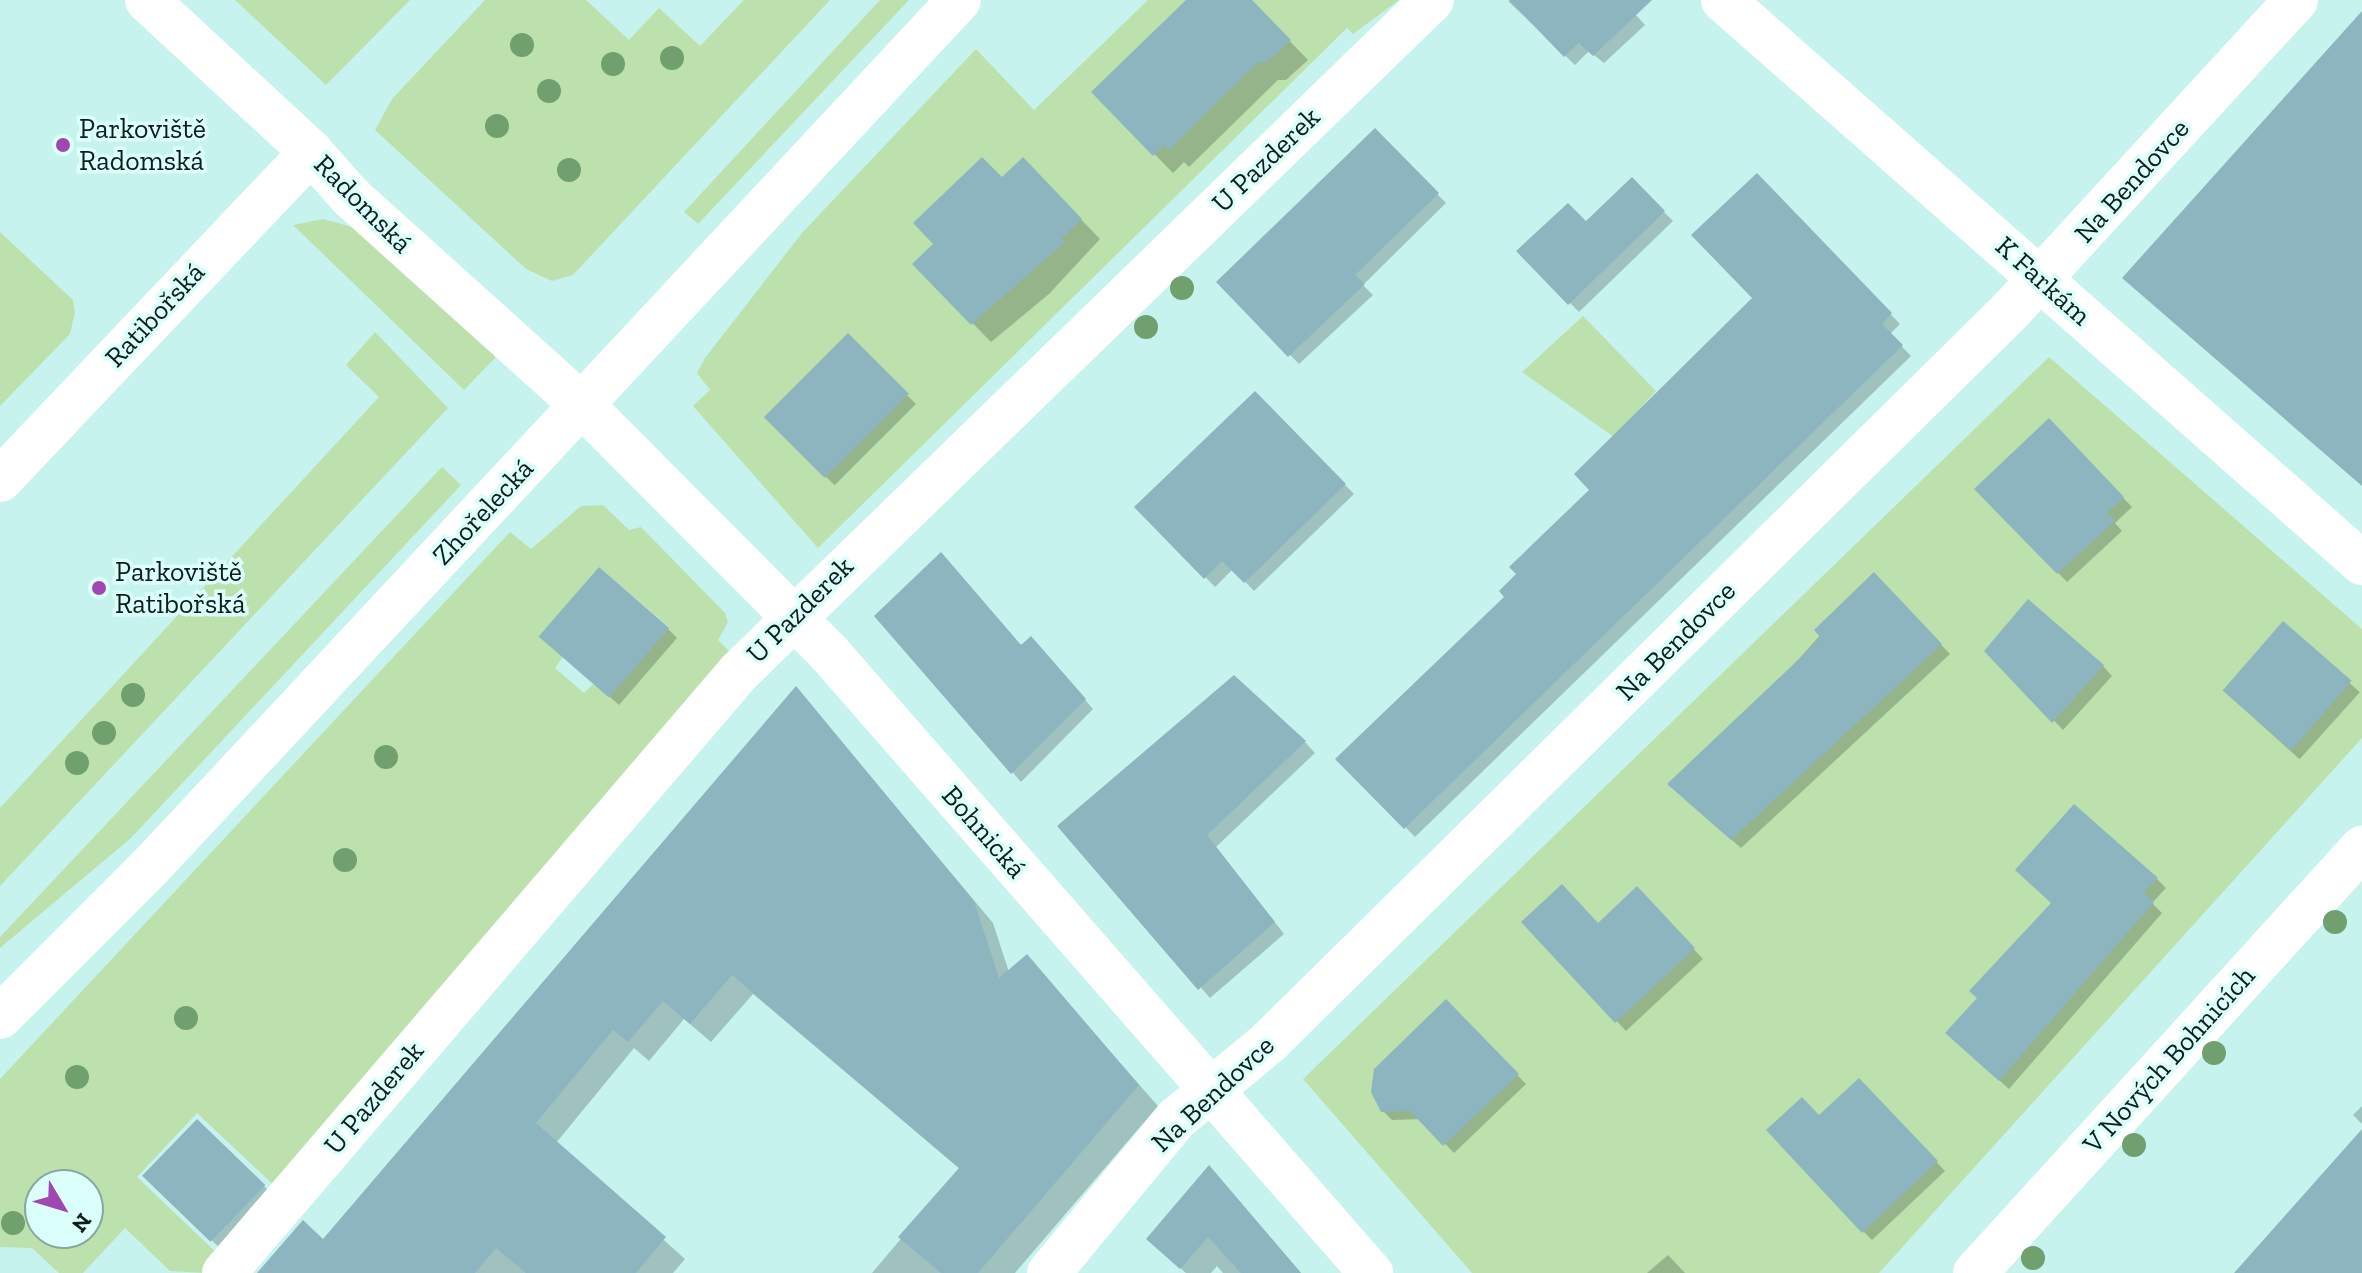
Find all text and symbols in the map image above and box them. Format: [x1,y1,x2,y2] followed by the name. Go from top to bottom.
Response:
[1205,100,1327,220] street label: U Pazderek
[79,112,206,178] place label: Parkoviště Radomská
[2068,112,2196,250] street label: Na Bendovce
[54,136,72,154] marker: Parkoviště Radomská
[307,148,419,260] street label: Radomská
[1988,229,2098,333] street label: K Farkám
[98,256,212,374] street label: Ratibořská
[425,452,541,572] street label: Zhořelecká
[740,550,860,670] street label: U Pazderek
[115,555,245,621] place label: Parkoviště Ratibořská
[1609,574,1743,708] street label: Na Bendovce
[90,579,108,597] marker: Parkoviště Ratibořská
[935,779,1033,885] street label: Bohnická
[2076,959,2262,1161] street label: V Nových Bohnicích
[1145,1029,1281,1159] street label: Na Bendovce
[317,1035,431,1161] street label: U Pazderek
[24,1169,104,1249] north arrow
[66,1208,98,1238] text: N

